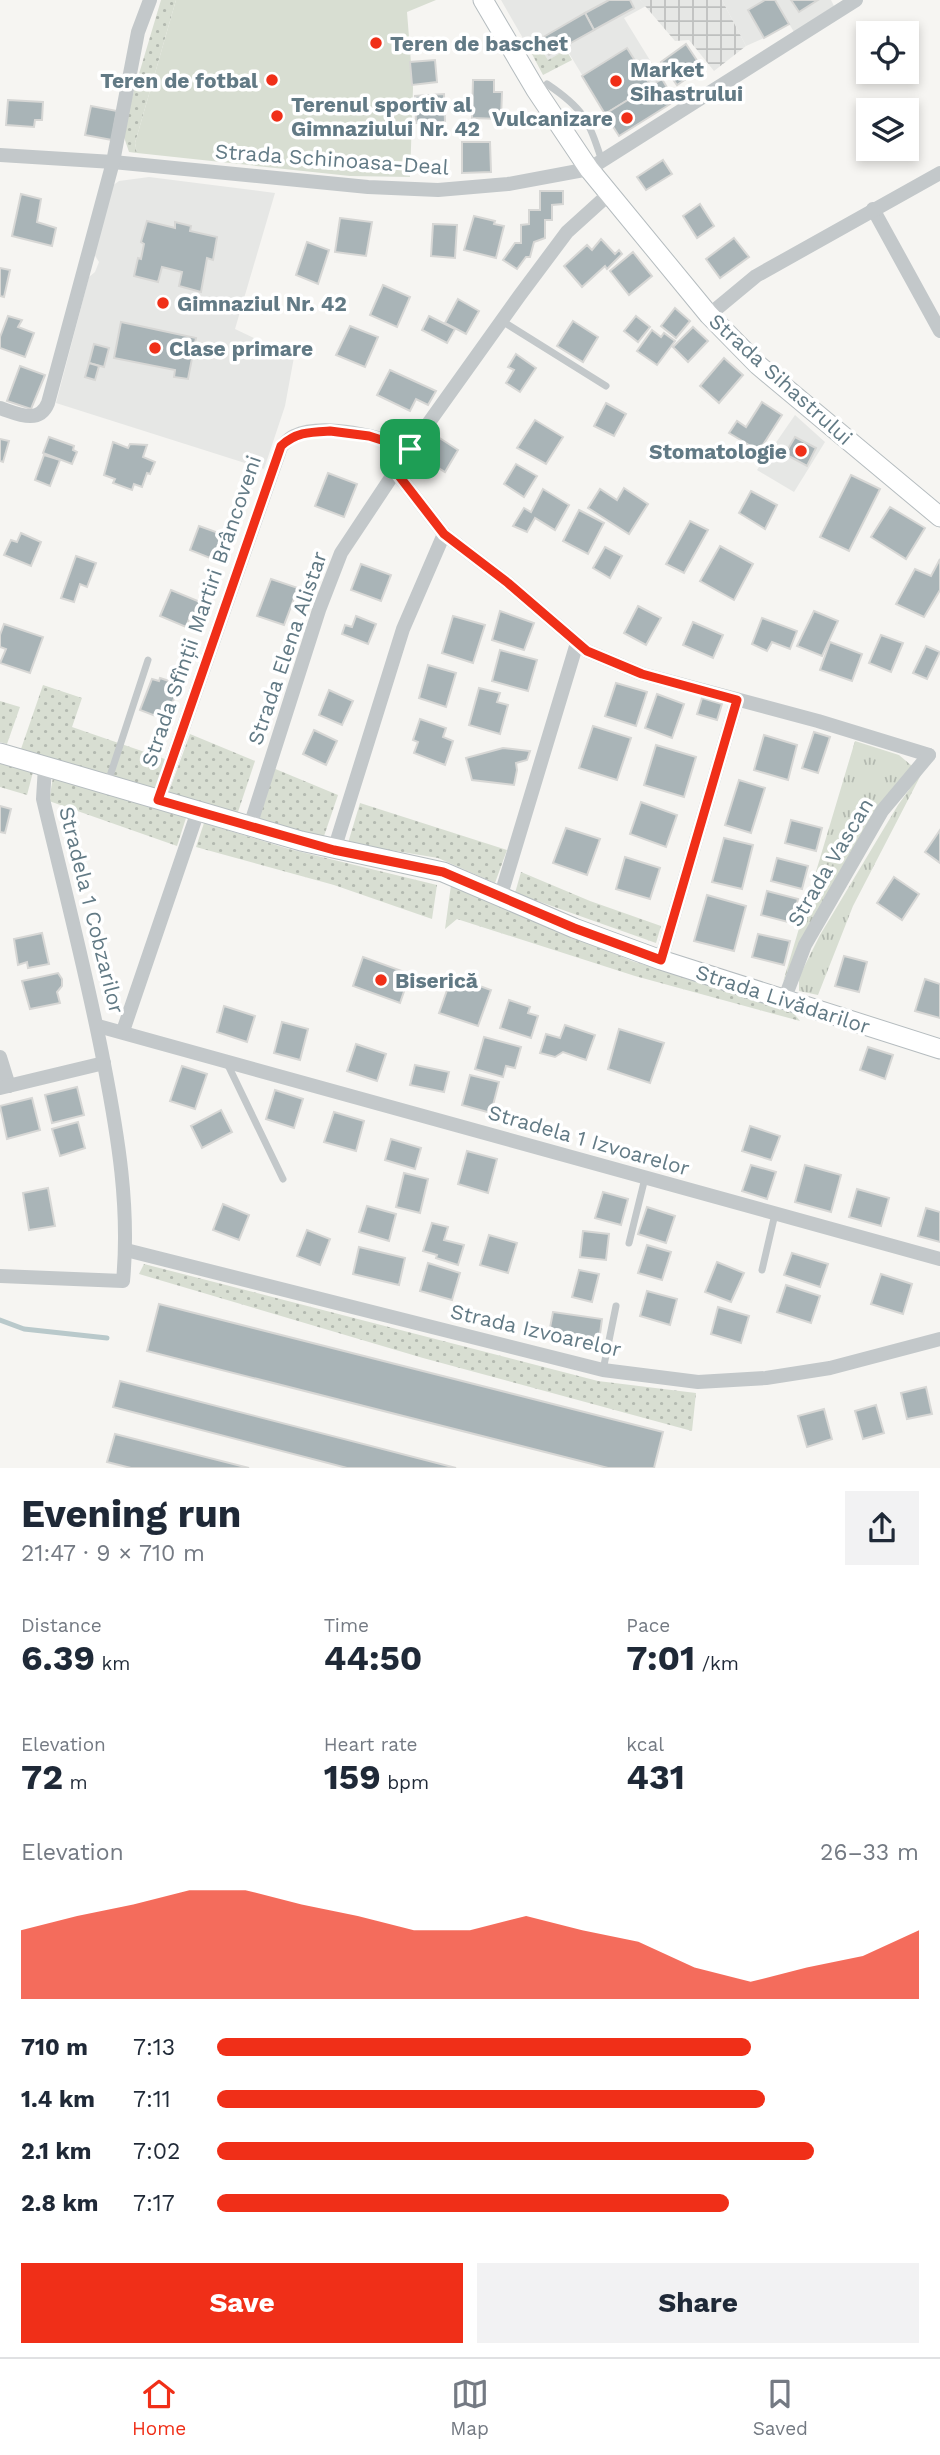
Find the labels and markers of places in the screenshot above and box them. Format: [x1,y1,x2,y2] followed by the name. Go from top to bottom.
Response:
[390,31,568,56] place label: Teren de baschet
[368,35,384,51] marker: Teren de baschet
[630,57,743,106] place label: Market Sihastrului
[100,68,258,93] place label: Teren de fotbal
[264,72,280,88] marker: Teren de fotbal
[608,73,624,89] marker: Market Sihastrului
[291,92,480,141] place label: Terenul sportiv al Gimnaziului Nr. 42
[492,106,613,131] place label: Vulcanizare
[269,108,285,124] marker: Terenul sportiv al Gimnaziului Nr. 42
[619,110,635,126] marker: Vulcanizare
[177,291,347,316] place label: Gimnaziul Nr. 42
[155,295,171,311] marker: Gimnaziul Nr. 42
[169,336,313,361] place label: Clase primare
[147,340,163,356] marker: Clase primare
[380,419,440,479] pin
[649,439,787,464] place label: Stomatologie
[793,443,809,459] marker: Stomatologie
[395,968,479,993] place label: Biserică
[373,972,389,988] marker: Biserică

